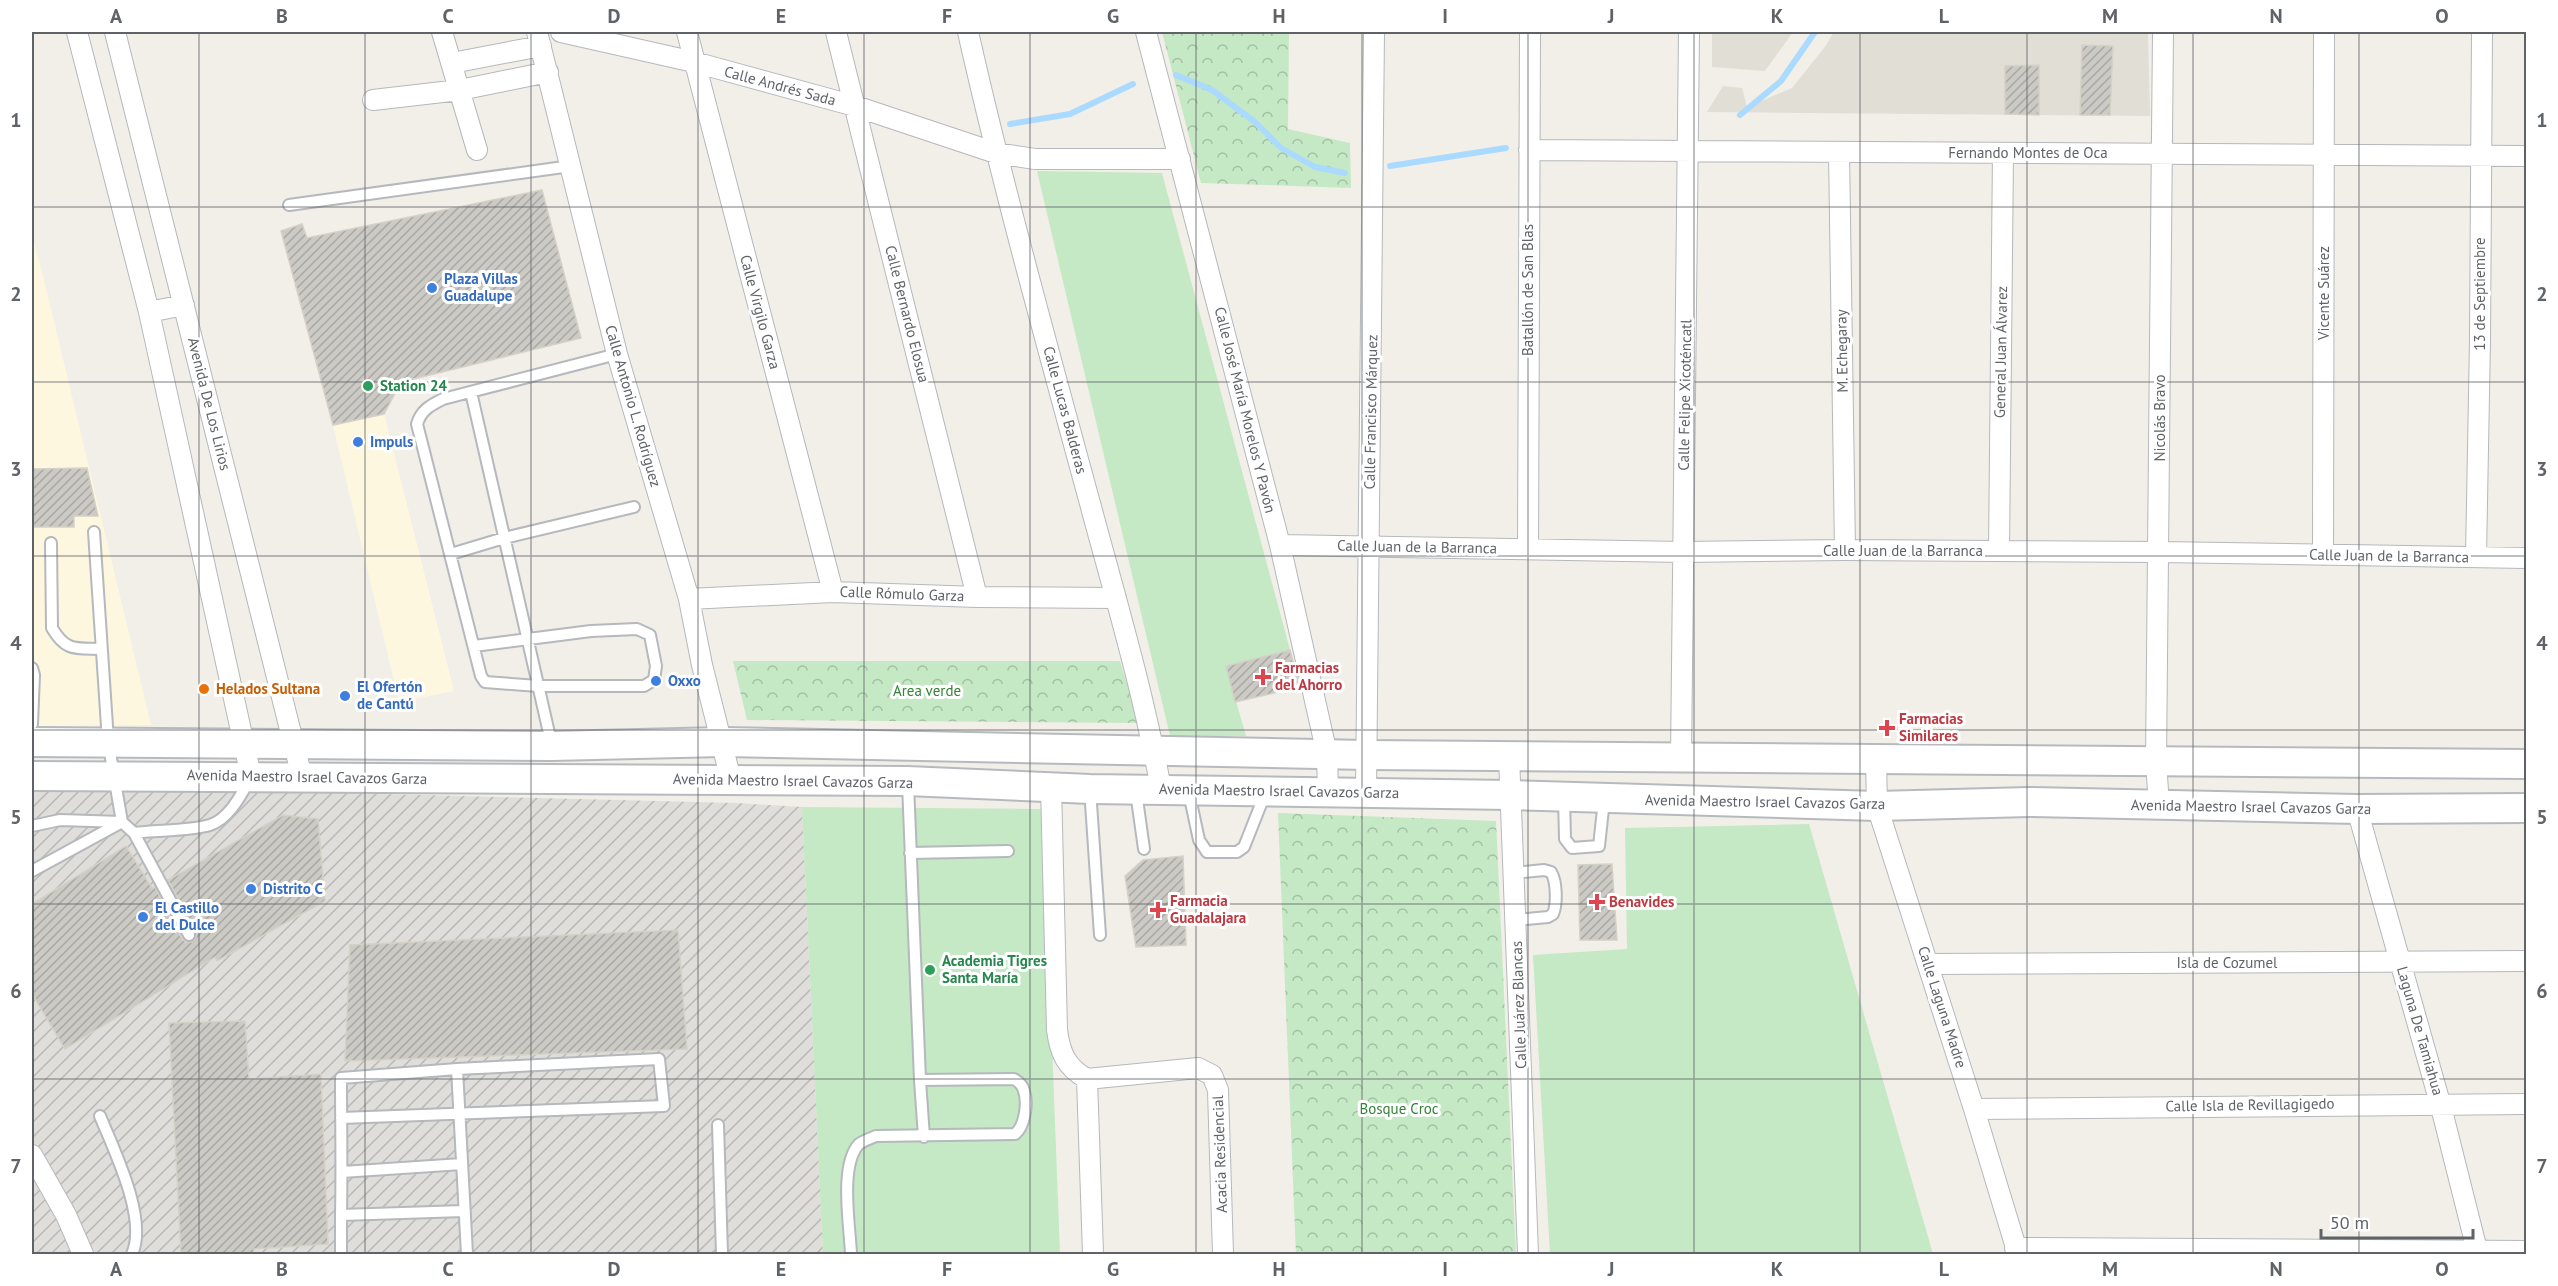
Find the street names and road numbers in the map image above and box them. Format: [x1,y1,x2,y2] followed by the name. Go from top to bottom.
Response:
[722,62,838,110] street label: Calle Andrés Sada
[1948,143,2108,162] street label: Fernando Montes de Oca
[1518,224,1537,356] street label: Batallón de San Blas
[2470,237,2489,351] street label: 13 de Septiembre
[881,243,934,384] street label: Calle Bernardo Elosua
[2314,246,2333,341] street label: Vicente Suárez
[736,253,785,371] street label: Calle Virgilo Garza
[1990,286,2011,418] street label: General Juan Álvarez
[1211,305,1280,515] street label: Calle José María Morelos Y Pavón
[1831,309,1852,393] street label: M. Echegaray
[1674,319,1695,471] street label: Calle Felipe Xicoténcatl
[601,323,666,489] street label: Calle Antonio L. Rodríguez
[1360,334,1381,490] street label: Calle Francisco Márquez
[184,335,235,472] street label: Avenida De Los Lirios
[1039,344,1092,476] street label: Calle Lucas Balderas
[2150,374,2169,462] street label: Nicolás Bravo
[1337,536,1497,557] street label: Calle Juan de la Barranca
[1823,541,1983,560] street label: Calle Juan de la Barranca
[2309,545,2469,566] street label: Calle Juan de la Barranca
[839,582,965,605] street label: Calle Rómulo Garza
[187,765,427,788] street label: Avenida Maestro Israel Cavazos Garza
[673,769,913,792] street label: Avenida Maestro Israel Cavazos Garza
[1159,779,1399,802] street label: Avenida Maestro Israel Cavazos Garza
[1645,790,1885,813] street label: Avenida Maestro Israel Cavazos Garza
[2131,795,2371,818] street label: Avenida Maestro Israel Cavazos Garza
[1507,941,1530,1069] street label: Calle Juárez Blancas
[1914,944,1971,1070] street label: Calle Laguna Madre
[2176,953,2278,972] street label: Isla de Cozumel
[2393,964,2448,1098] street label: Laguna De Tamiahua
[1208,1094,1231,1213] street label: Acacia Residencial
[2165,1094,2335,1115] street label: Calle Isla de Revillagigedo

